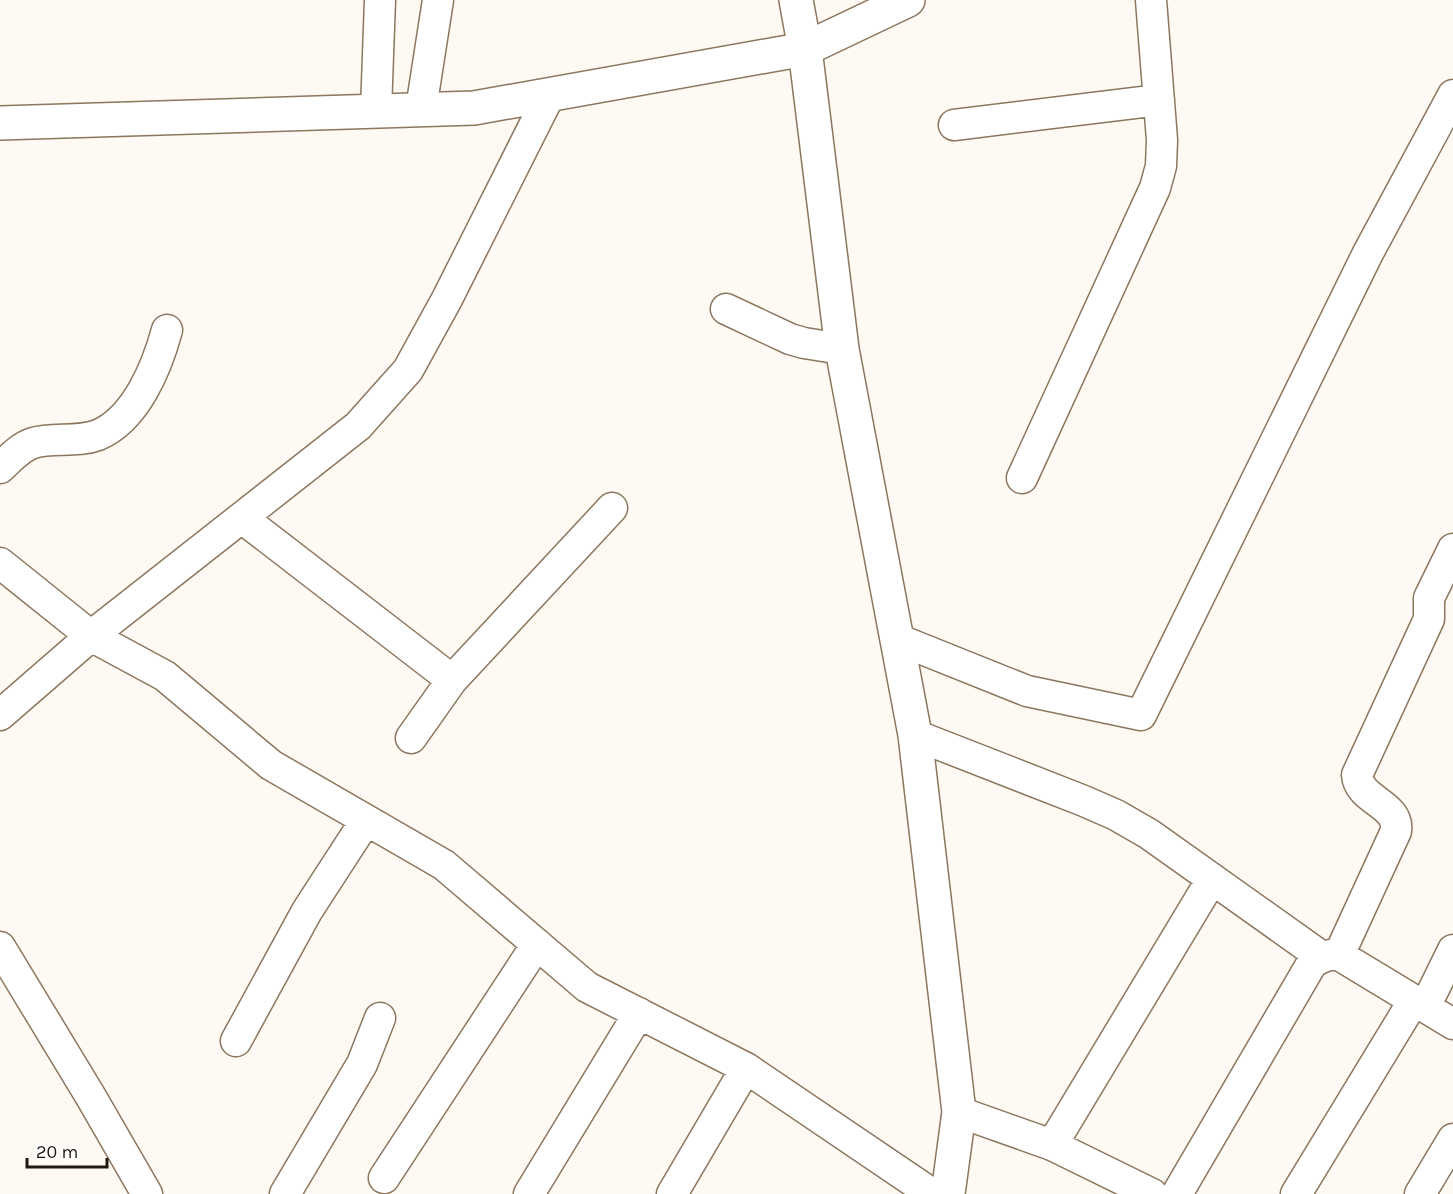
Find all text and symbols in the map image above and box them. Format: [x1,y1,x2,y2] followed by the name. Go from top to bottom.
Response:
[27,1131,106,1169] scale bar
[36,1141,78,1163] text: 20 m

